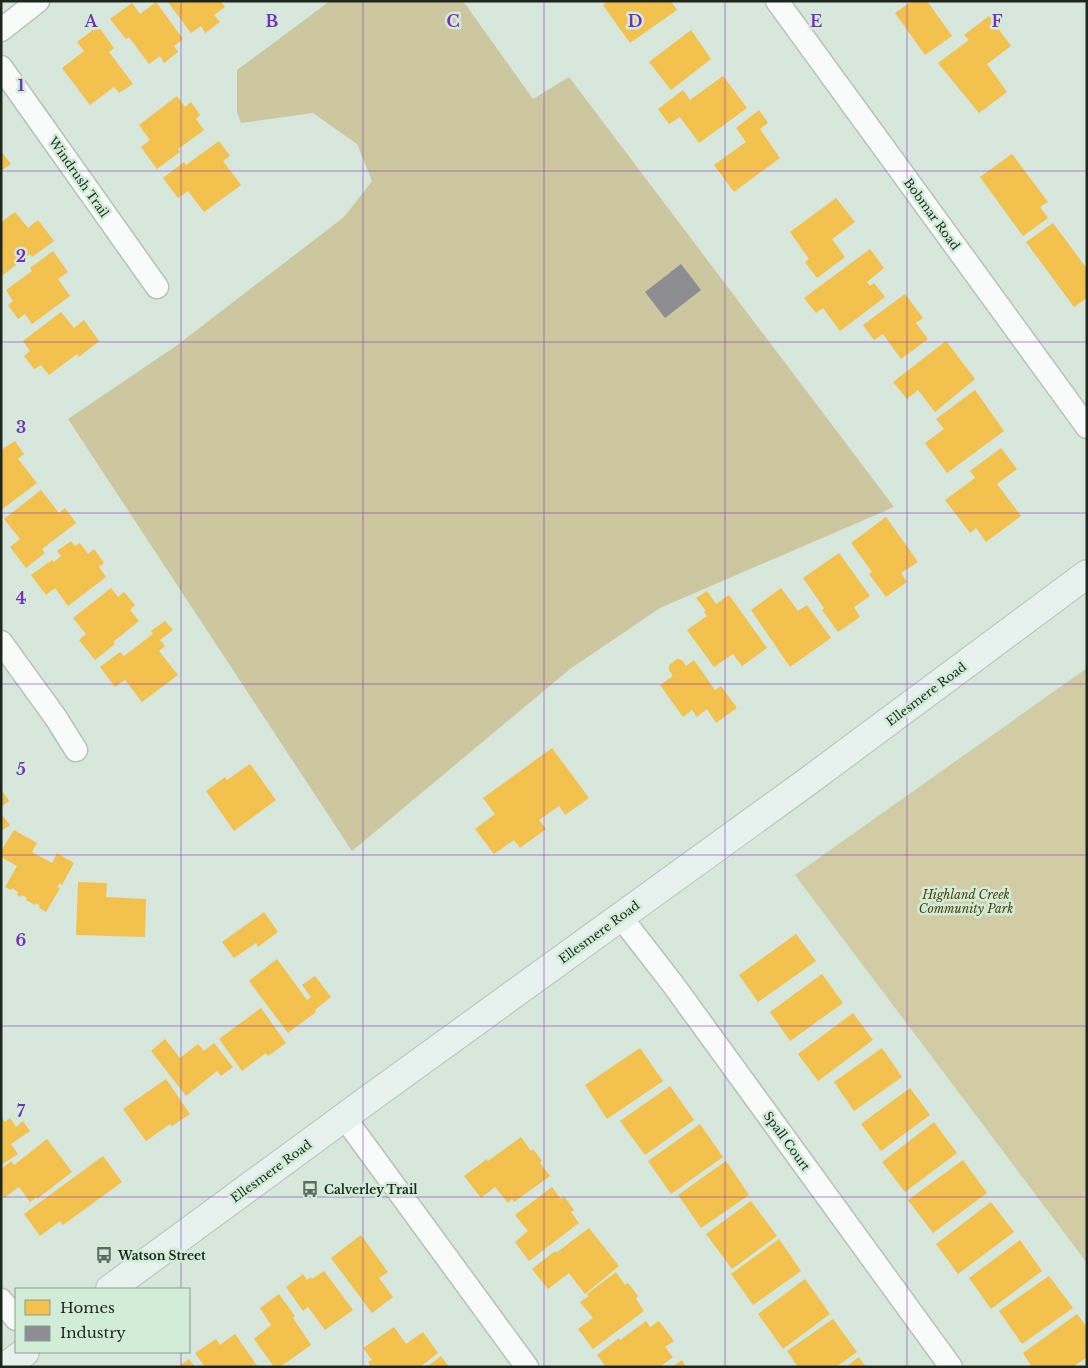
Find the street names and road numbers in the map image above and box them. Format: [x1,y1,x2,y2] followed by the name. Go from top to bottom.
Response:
[45,133,112,220] street label: Windrush Trail
[901,175,963,253] street label: Bobmar Road
[883,659,969,729] street label: Ellesmere Road
[556,898,642,966] street label: Ellesmere Road
[761,1108,814,1174] street label: Spall Court
[228,1137,314,1205] street label: Ellesmere Road

